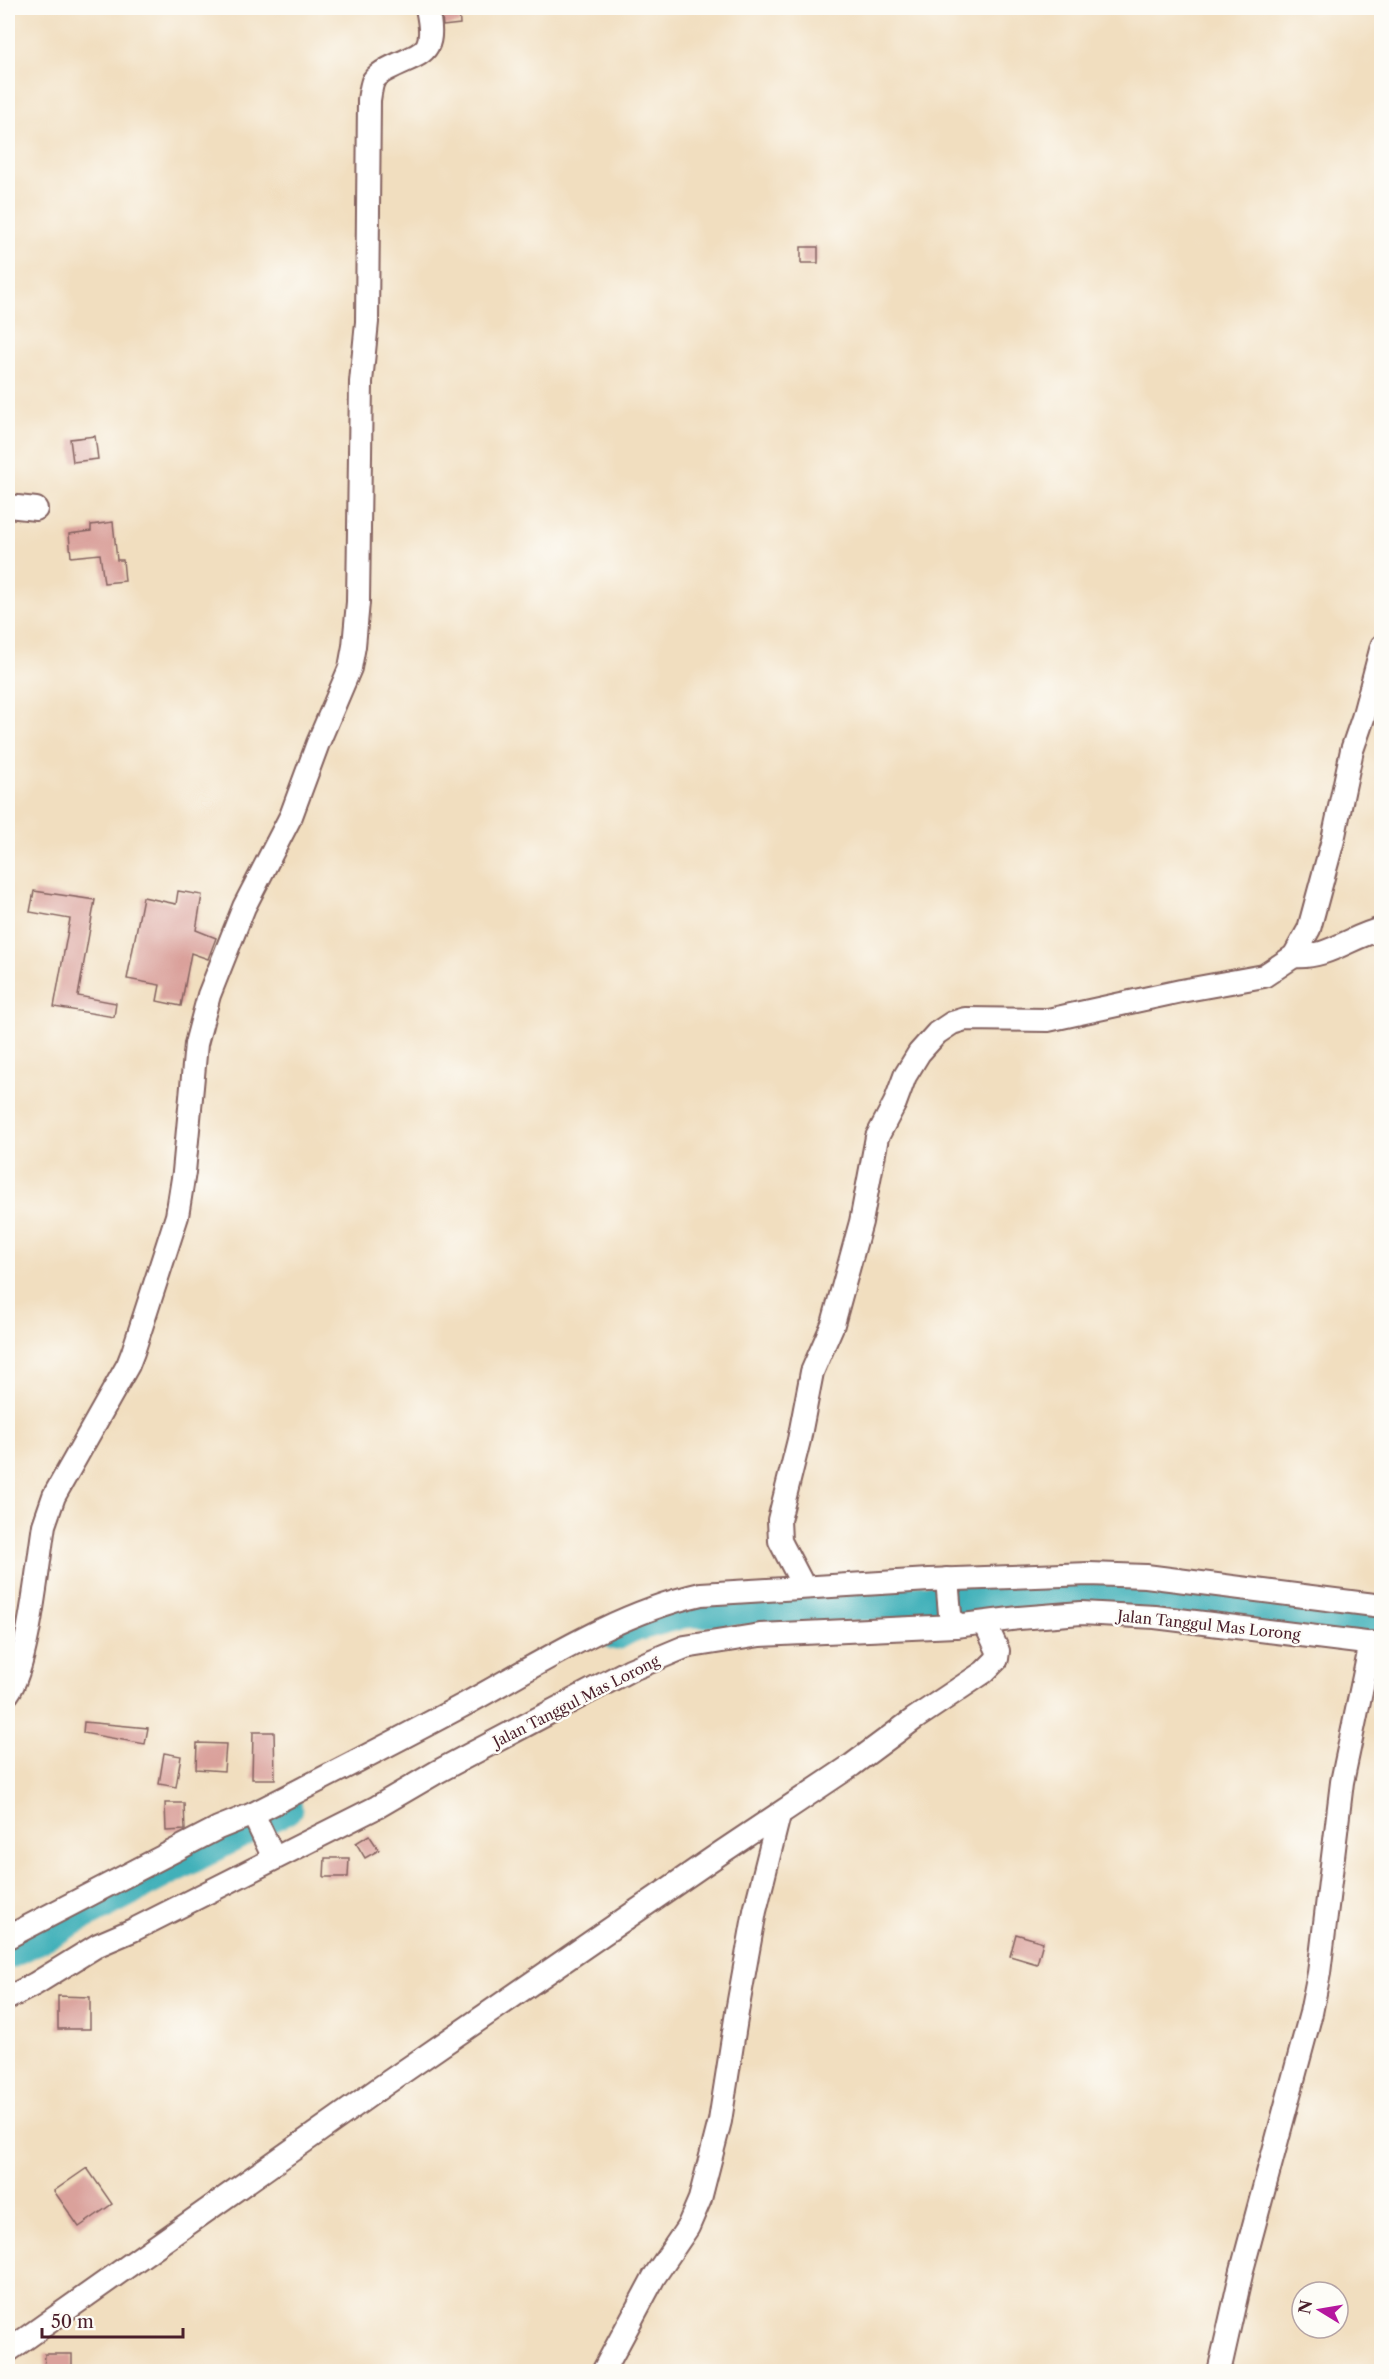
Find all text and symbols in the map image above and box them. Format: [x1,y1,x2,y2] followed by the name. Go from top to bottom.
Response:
[1114,1606,1302,1644] street label: Jalan Tanggul Mas Lorong
[488,1651,662,1752] street label: Jalan Tanggul Mas Lorong
[1290,2280,1350,2340] north arrow
[1294,2298,1316,2316] text: N
[42,2301,183,2339] scale bar
[51,2311,94,2333] text: 50 m

